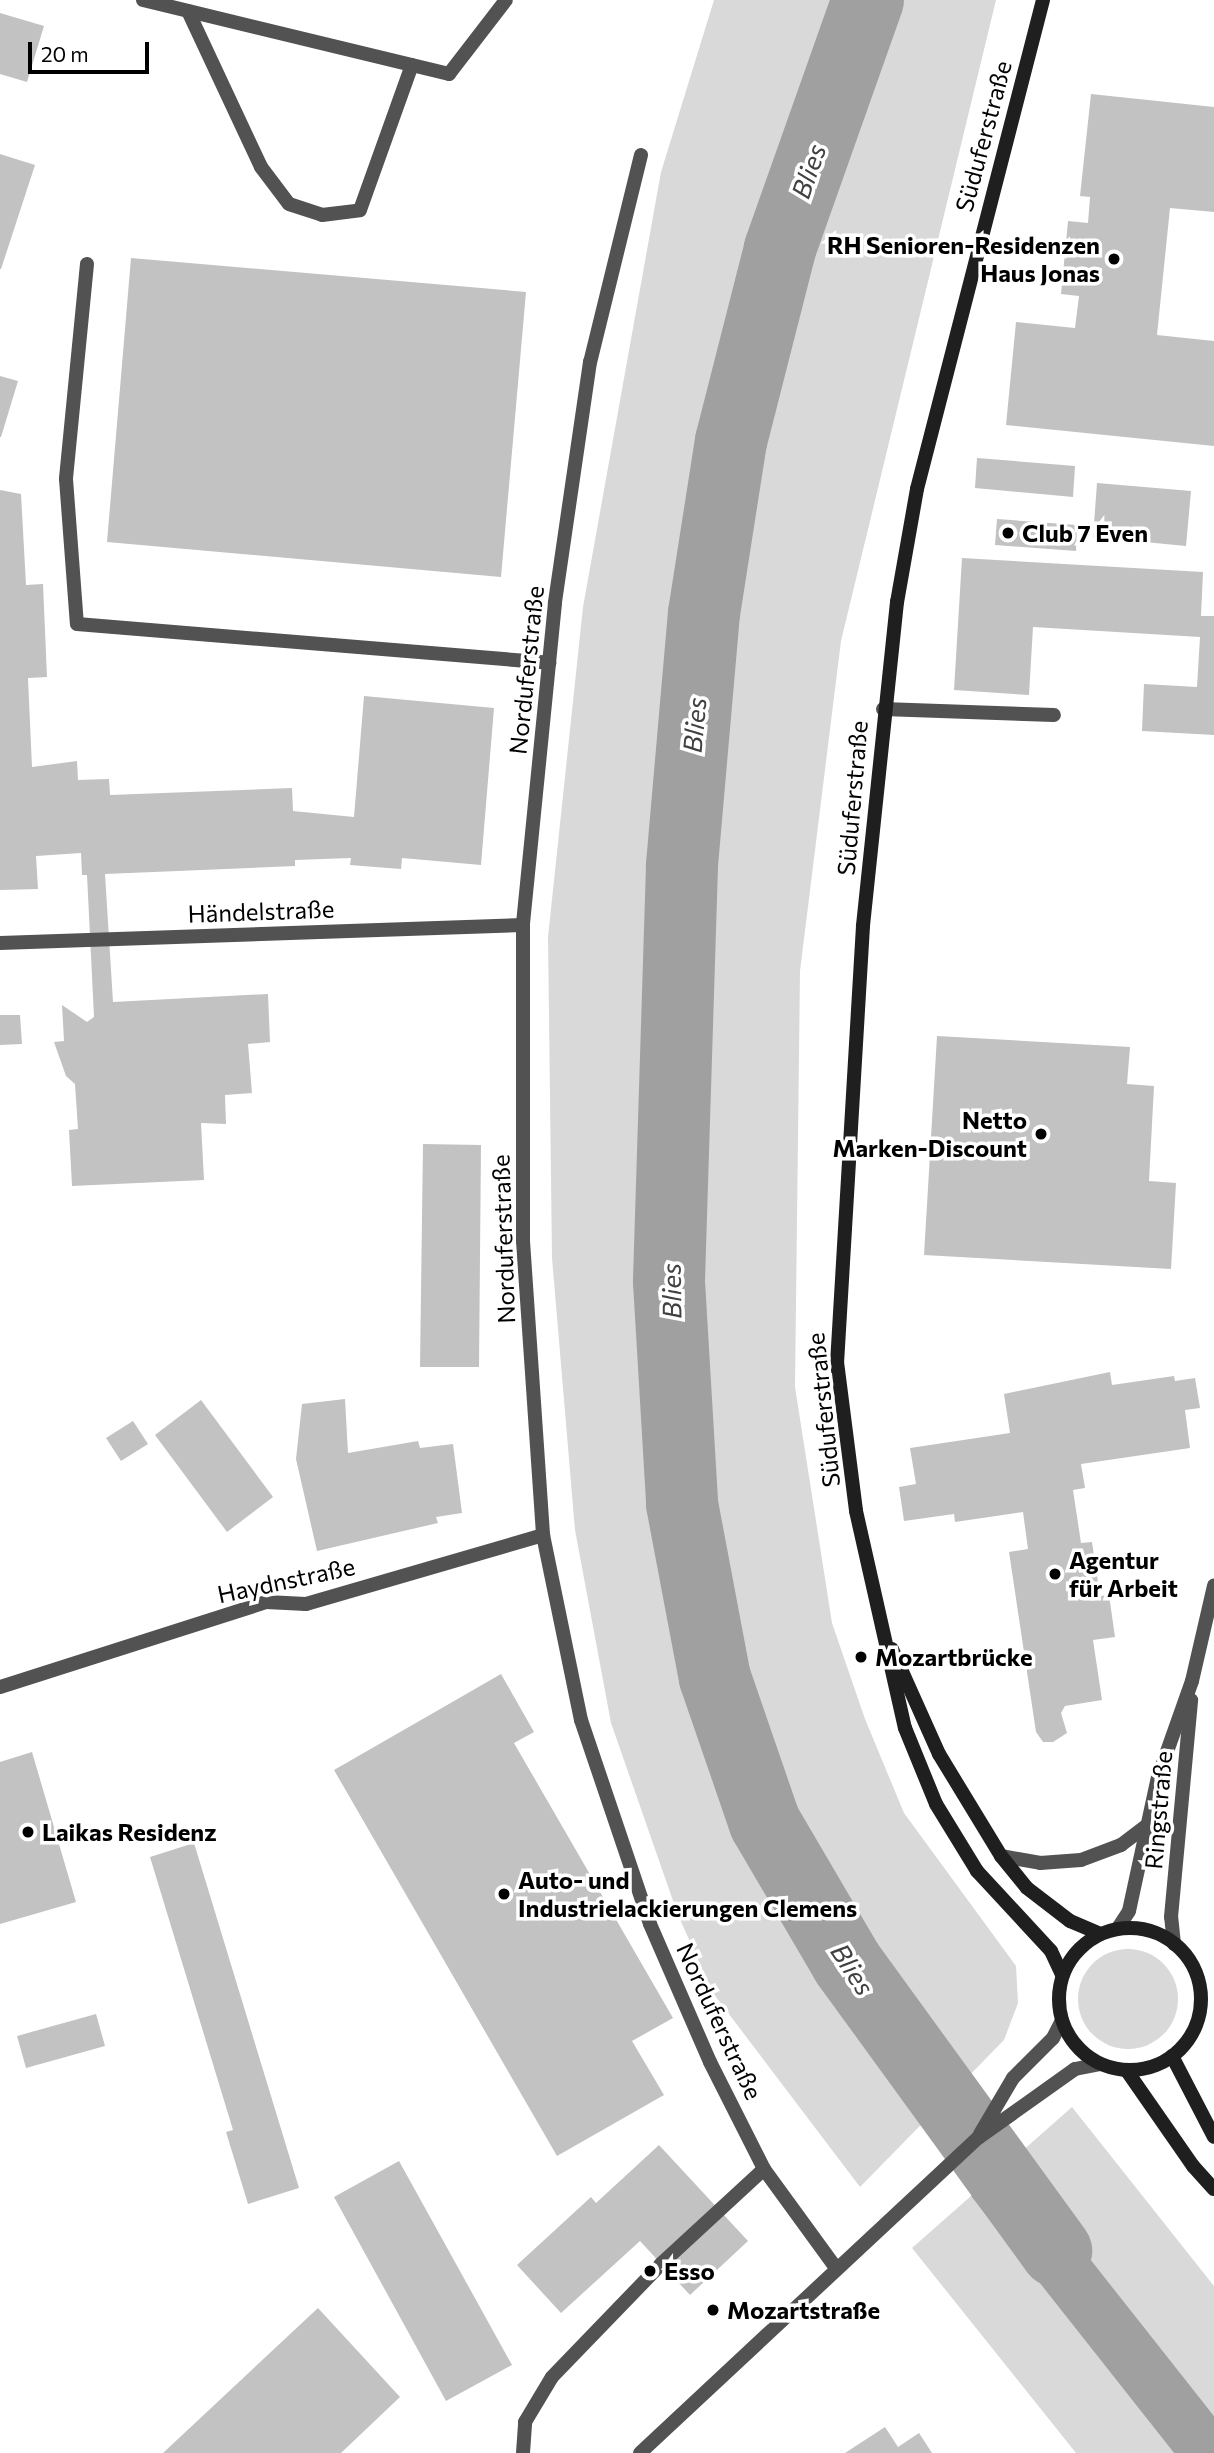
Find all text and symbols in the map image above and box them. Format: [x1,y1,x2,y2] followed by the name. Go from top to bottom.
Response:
[32,28,152,72] scale bar
[41,41,89,66] text: 20 m
[949,57,1017,215] street label: Süduferstraße
[784,140,832,202] water label: Blies
[827,231,1100,287] place label: RH Senioren-Residenzen Haus Jonas
[1106,251,1122,267] marker: RH Senioren-Residenzen Haus Jonas
[1022,519,1148,547] place label: Club 7 Even
[1000,525,1016,541] marker: Club 7 Even
[503,584,549,756] street label: Norduferstraße
[676,696,712,754] water label: Blies
[831,719,873,877] street label: Süduferstraße
[187,894,335,928] street label: Händelstraße
[833,1106,1027,1162] place label: Netto Marken-Discount
[1033,1126,1049,1142] marker: Netto Marken-Discount
[486,1154,520,1324] street label: Norduferstraße
[655,1263,687,1319] water label: Blies
[801,1331,845,1489] street label: Süduferstraße
[1069,1546,1178,1602] place label: Agentur für Arbeit
[215,1551,357,1609] street label: Haydnstraße
[1047,1566,1063,1582] marker: Agentur für Arbeit
[875,1643,1033,1671] place label: Mozartbrücke
[853,1649,869,1665] marker: Mozartbrücke
[1138,1750,1178,1870] street label: Ringstraße
[42,1818,217,1846] place label: Laikas Residenz
[20,1824,36,1840] marker: Laikas Residenz
[518,1866,857,1922] place label: Auto- und Industrielackierungen Clemens
[496,1886,512,1902] marker: Auto- und Industrielackierungen Clemens
[825,1937,881,2001] water label: Blies
[671,1938,769,2104] street label: Norduferstraße
[664,2257,715,2285] place label: Esso
[642,2263,658,2279] marker: Esso
[727,2296,880,2324] place label: Mozartstraße
[705,2302,721,2318] marker: Mozartstraße

